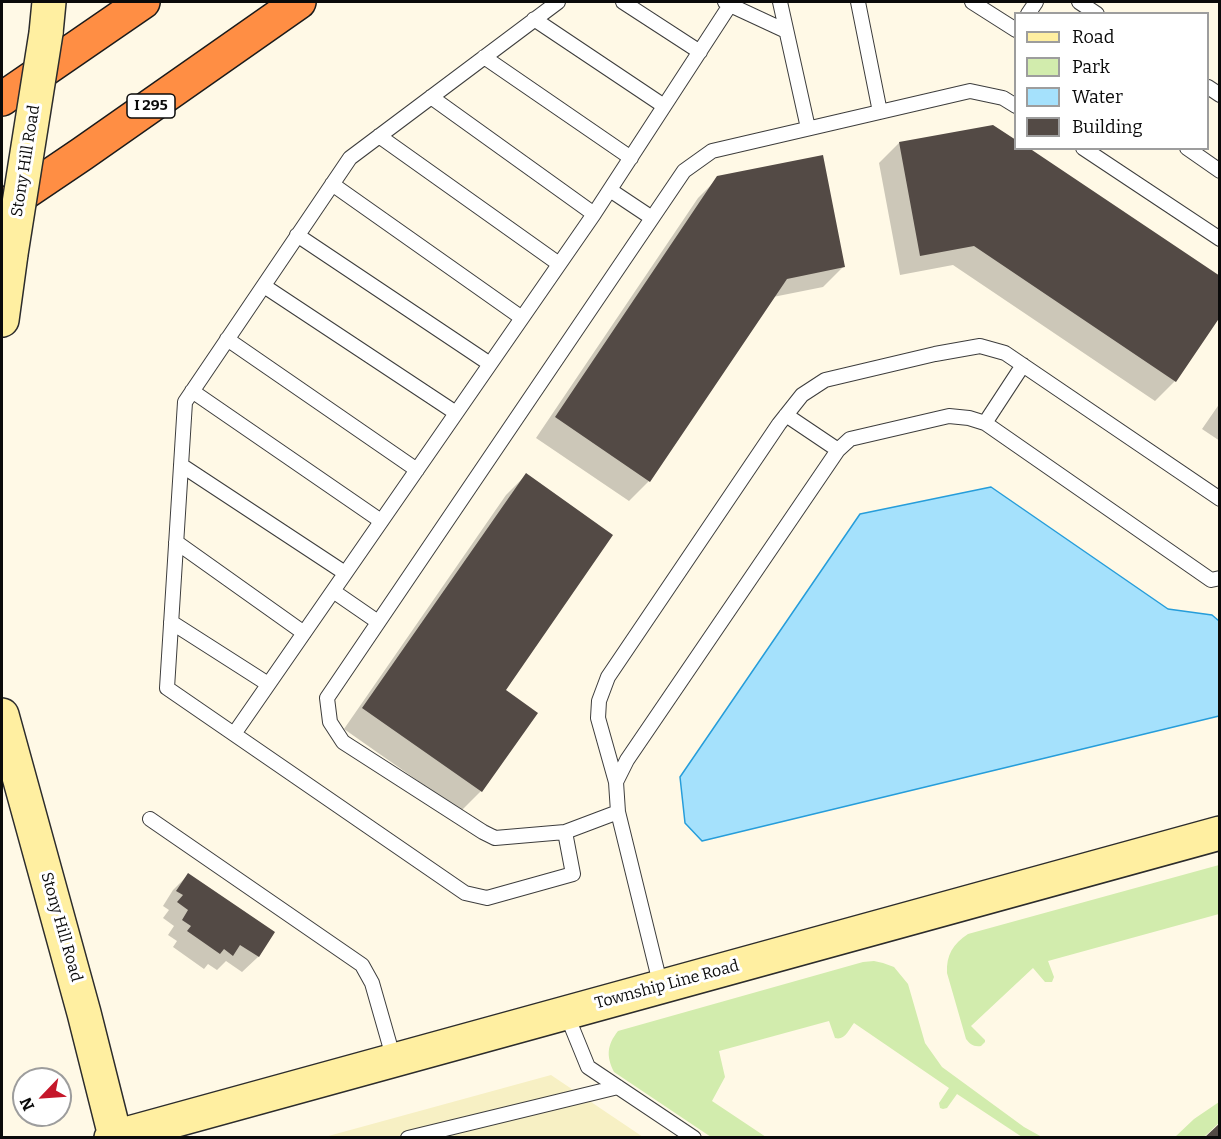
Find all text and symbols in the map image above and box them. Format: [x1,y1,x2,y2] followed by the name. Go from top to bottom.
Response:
[1014,12,1209,150] legend
[1072,26,1114,48] text: Road
[1072,56,1110,78] text: Park
[1072,86,1123,108] text: Water
[127,94,175,118] road number: I 295
[8,104,44,218] street label: Stony Hill Road
[1072,116,1143,138] text: Building
[36,870,86,984] street label: Stony Hill Road
[593,957,741,1013] street label: Township Line Road
[12,1067,72,1127] north arrow
[16,1094,38,1114] text: N

